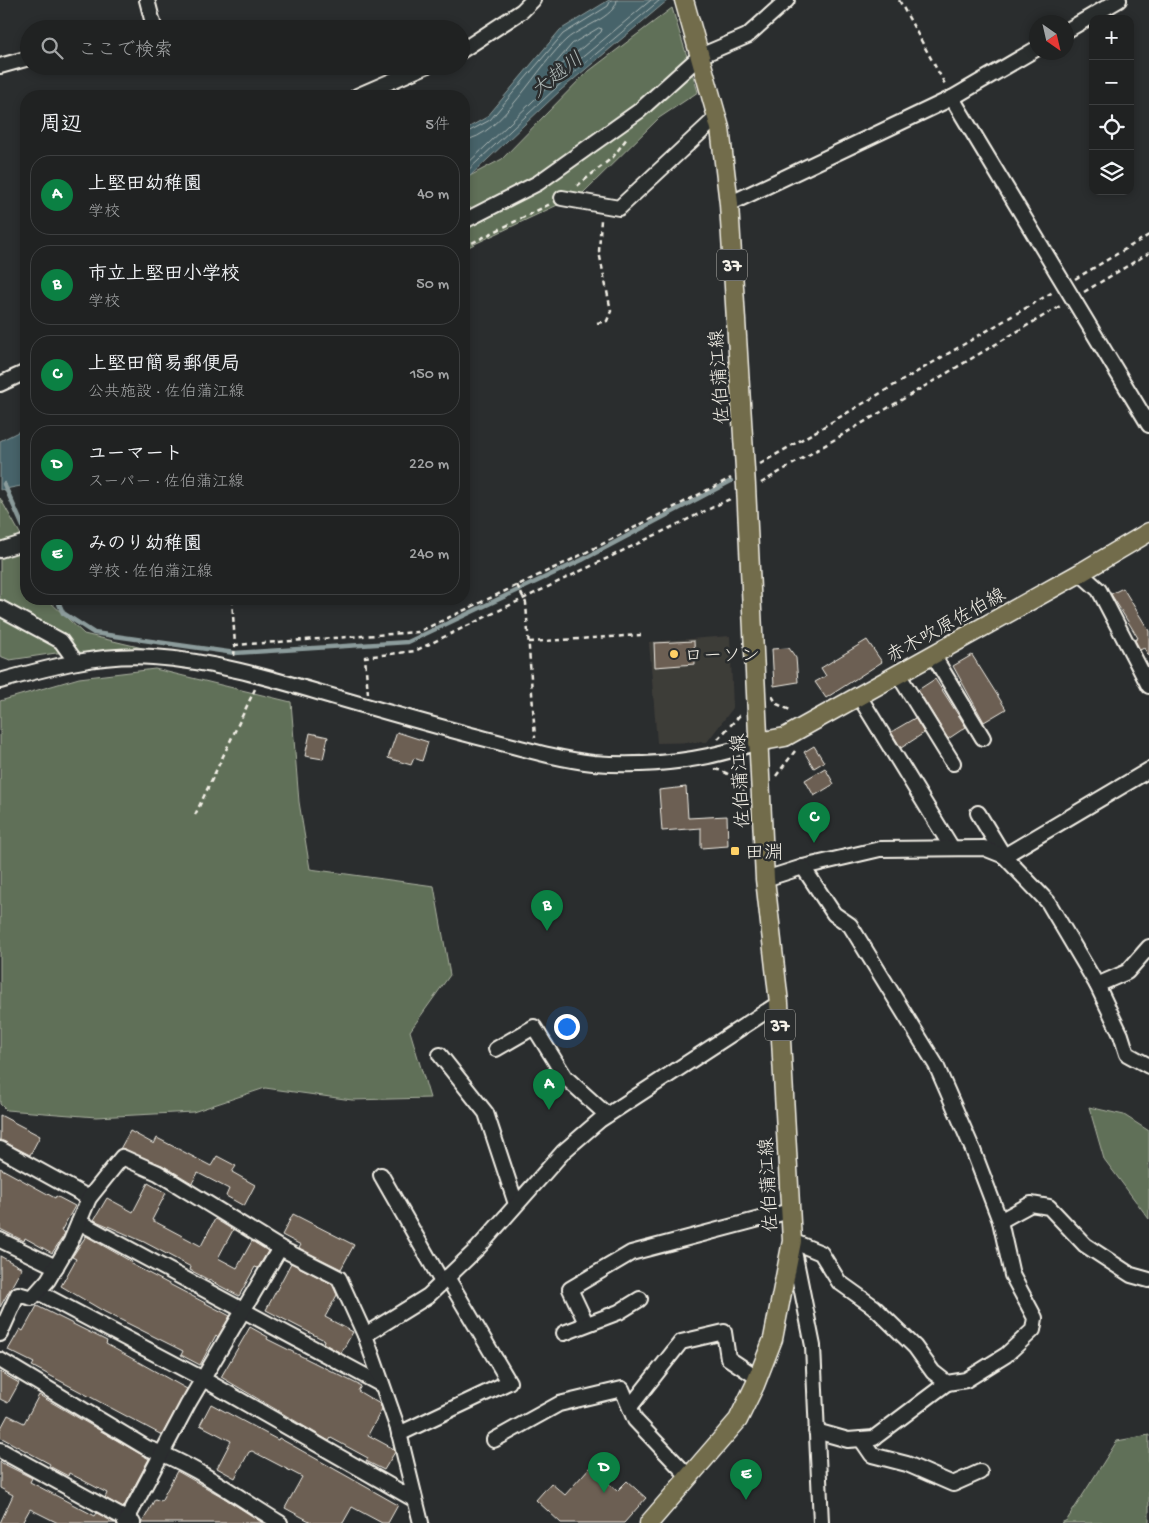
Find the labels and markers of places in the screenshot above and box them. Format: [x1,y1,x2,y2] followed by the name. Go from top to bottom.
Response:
[684,646,760,669] place label: ローソン
[668,648,680,660] marker: ローソン
[798,802,830,843] pin: C
[745,842,783,866] place label: 田淵
[729,845,741,857] marker: 田淵
[531,890,563,931] pin: B
[533,1069,565,1110] pin: A
[588,1452,620,1493] pin: D
[730,1459,762,1500] pin: E

